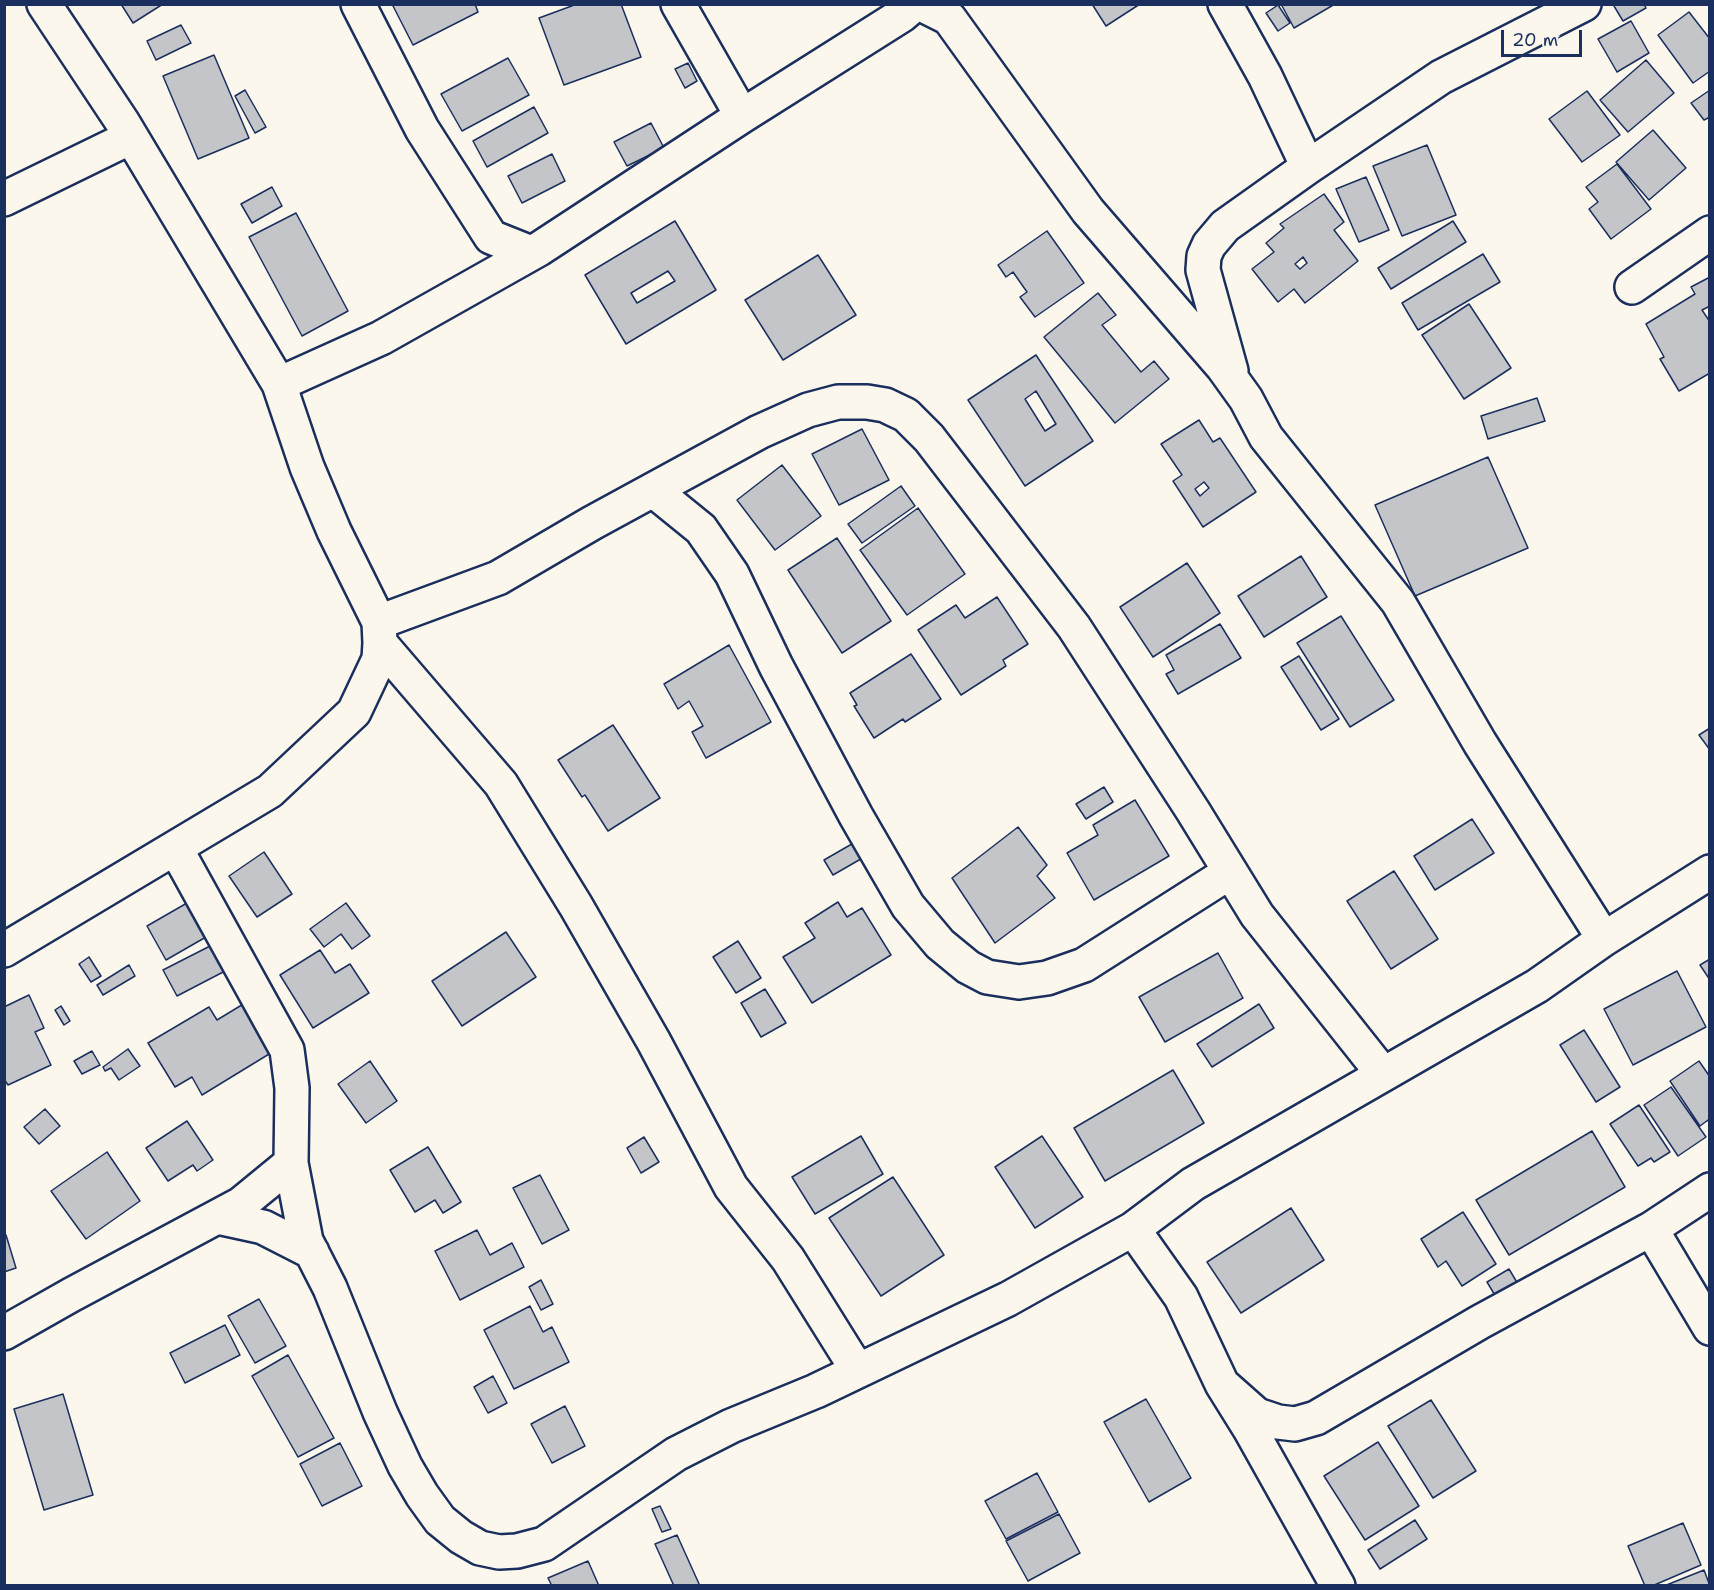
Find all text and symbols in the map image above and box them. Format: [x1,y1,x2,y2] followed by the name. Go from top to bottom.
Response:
[1504,18,1585,56] scale bar
[1512,28,1558,52] text: 20 m

